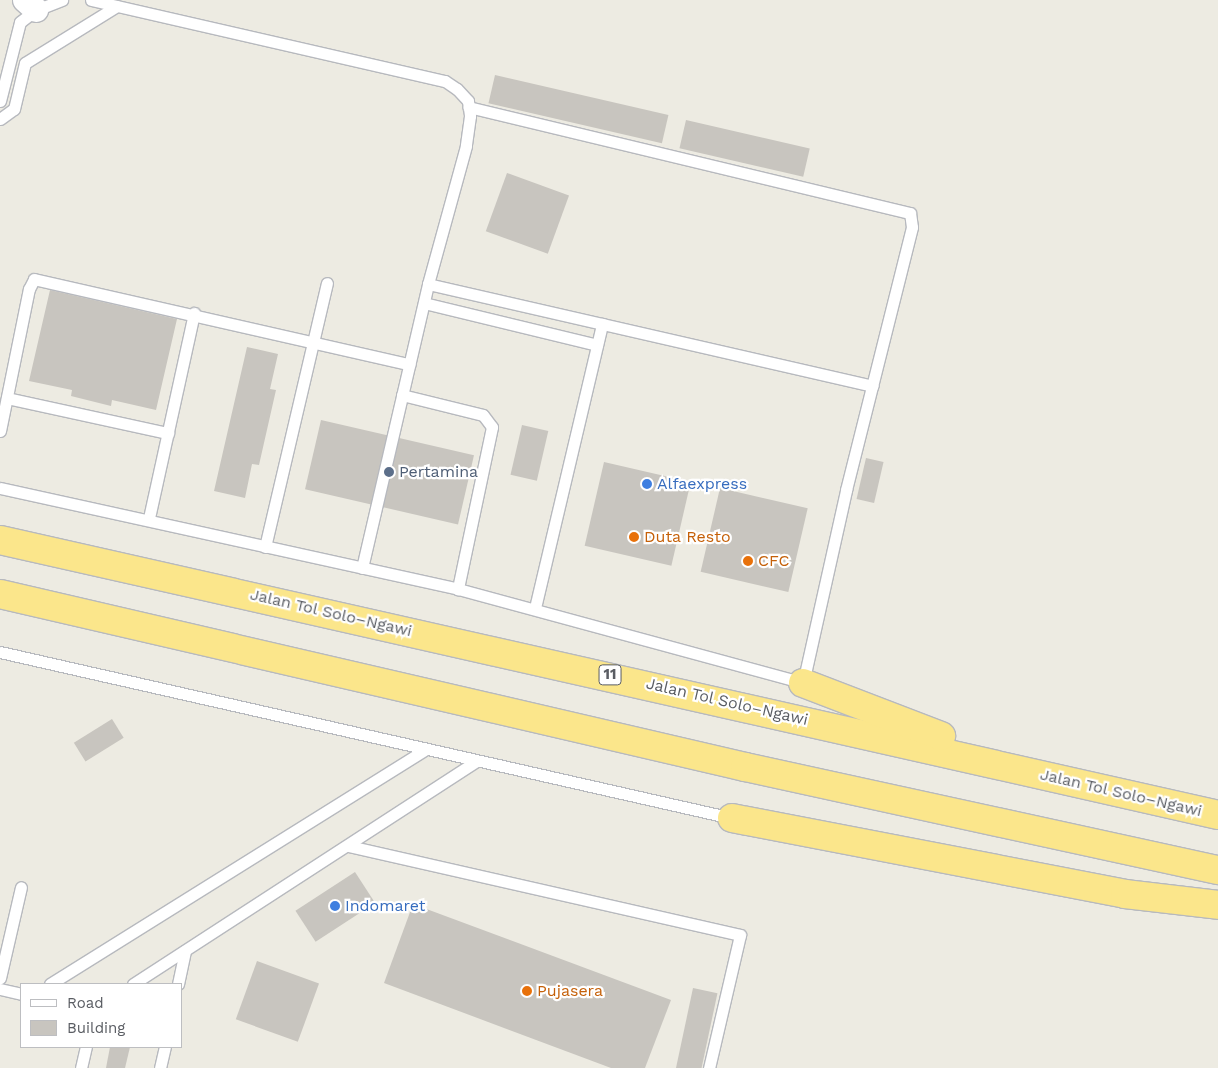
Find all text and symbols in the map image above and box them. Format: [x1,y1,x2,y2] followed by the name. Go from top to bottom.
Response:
[399,462,478,482] place label: Pertamina
[383,466,395,478] marker: Pertamina
[657,474,747,494] place label: Alfaexpress
[641,478,653,490] marker: Alfaexpress
[644,527,731,547] place label: Duta Resto
[628,531,640,543] marker: Duta Resto
[758,551,790,571] place label: CFC
[742,555,754,567] marker: CFC
[248,585,414,641] street label: Jalan Tol Solo–Ngawi
[598,662,622,688] road number: 11
[644,674,810,730] street label: Jalan Tol Solo–Ngawi
[1038,765,1204,821] street label: Jalan Tol Solo–Ngawi
[345,896,425,916] place label: Indomaret
[329,900,341,912] marker: Indomaret
[537,981,603,1001] place label: Pujasera
[20,983,182,1048] legend
[521,985,533,997] marker: Pujasera
[67,994,104,1012] text: Road
[67,1019,125,1037] text: Building

